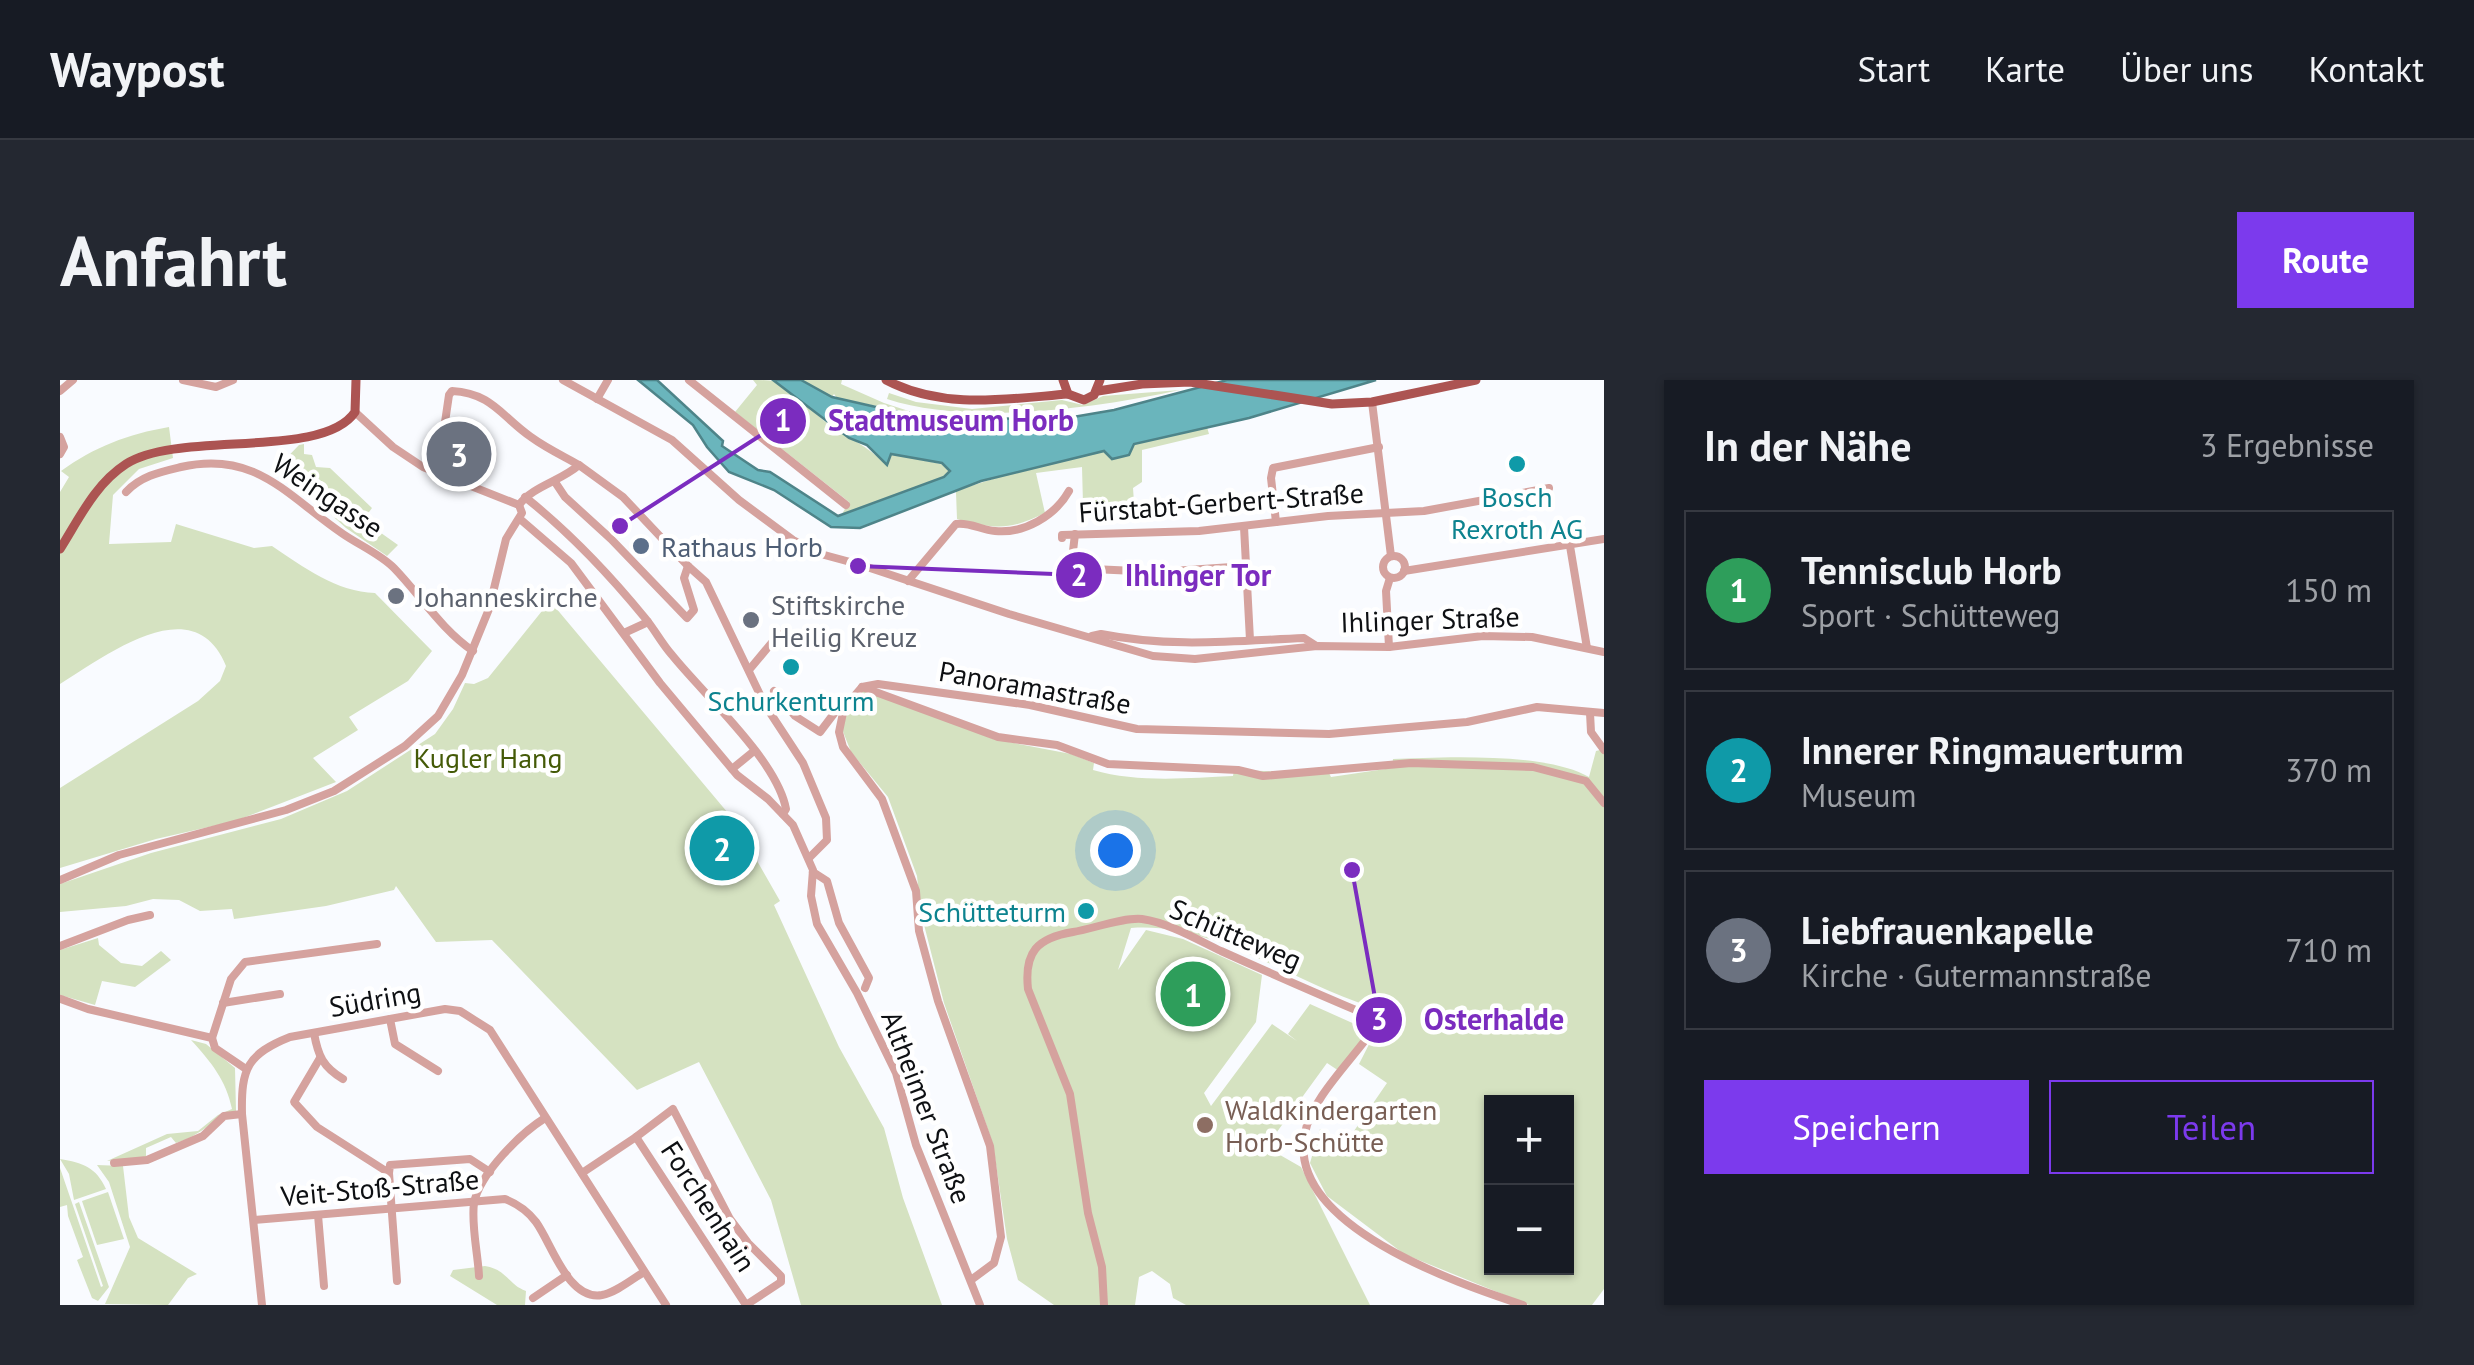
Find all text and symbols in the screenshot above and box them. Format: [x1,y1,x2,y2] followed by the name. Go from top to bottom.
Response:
[50,38,225,100] text: Waypost
[1857,46,1930,92] text: Start
[1985,46,2065,92] text: Karte
[2120,46,2254,92] text: Über uns
[2309,46,2424,92] text: Kontakt
[2237,212,2414,308] button: Route
[60,215,287,305] text: Anfahrt
[758,391,1094,451] callout: Stadtmuseum Horb
[774,400,792,439] text: 1
[828,400,1074,439] text: Stadtmuseum Horb
[426,416,492,492] pin: 3
[1704,418,1911,473] text: In der Nähe
[2200,424,2374,466] text: 3 Ergebnisse
[266,444,390,546] street label: Weingasse
[1506,453,1528,475] marker: Bosch Rexroth AG
[1077,474,1365,530] street label: Fürstabt-Gerbert-Straße
[1451,478,1583,547] place label: Bosch Rexroth AG
[661,528,823,565] place label: Rathaus Horb
[630,535,652,557] marker: Rathaus Horb
[1054,545,1292,605] callout: Ihlinger Tor
[1801,545,2062,594] text: Tennisclub Horb
[1070,555,1088,594] text: 2
[1125,555,1272,594] text: Ihlinger Tor
[1729,569,1748,611] text: 1
[2285,569,2372,611] text: 150 m
[415,578,598,615] place label: Johanneskirche
[385,585,407,607] marker: Johanneskirche
[771,586,917,655] place label: Stiftskirche Heilig Kreuz
[1801,594,2060,636] text: Sport · Schütteweg
[1340,597,1520,641] street label: Ihlinger Straße
[740,609,762,631] marker: Stiftskirche Heilig Kreuz
[936,652,1134,722] street label: Panoramastraße
[780,656,802,678] marker: Schurkenturm
[708,682,874,719] place label: Schurkenturm
[1801,725,2184,774] text: Innerer Ringmauerturm
[414,739,562,776] park label: Kugler Hang
[1729,749,1748,791] text: 2
[2285,749,2372,791] text: 370 m
[1801,774,1917,816] text: Museum
[690,810,754,886] pin: 2
[1090,825,1141,876] your location
[1164,890,1308,978] street label: Schütteweg
[918,893,1066,930] place label: Schütteturm
[1075,900,1097,922] marker: Schütteturm
[1801,905,2094,954] text: Liebfrauenkapelle
[1729,929,1748,971] text: 3
[2285,929,2372,971] text: 710 m
[1801,954,2151,996] text: Kirche · Gutermannstraße
[1160,956,1226,1032] pin: 1
[326,973,424,1025] street label: Südring
[1354,990,1584,1050] callout: Osterhalde
[1370,999,1388,1038] text: 3
[1424,999,1564,1038] text: Osterhalde
[873,1005,981,1209] street label: Altheimer Straße
[1704,1080,2029,1174] button: Speichern
[2049,1080,2374,1174] button: Teilen
[1225,1091,1437,1160] place label: Waldkindergarten Horb-Schütte
[1484,1095,1574,1275] map controls
[1484,1095,1574,1185] button: +
[1194,1114,1216,1136] marker: Waldkindergarten Horb-Schütte
[653,1134,765,1278] street label: Forchenhain
[278,1160,481,1214] street label: Veit-Stoß-Straße
[1484,1185,1574,1275] button: −

